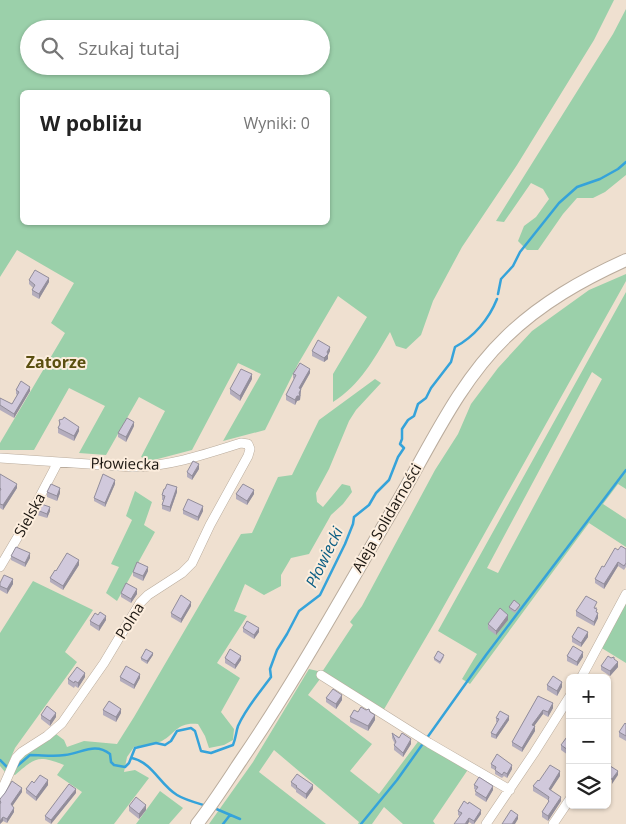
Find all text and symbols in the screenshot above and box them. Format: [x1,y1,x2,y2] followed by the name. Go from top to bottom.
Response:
[20,20,330,75] search box
[38,34,66,62] icon: search
[78,35,180,61] text: Szukaj tutaj
[40,109,142,137] text: W pobliżu
[243,112,310,134] text: Wyniki: 0
[26,351,86,373] district label: Zatorze
[90,452,160,474] street label: Płowiecka
[347,459,425,576] street label: Aleja Solidarności
[9,489,49,540] street label: Sielska
[300,522,348,591] water label: Płowiecki
[110,598,148,642] street label: Polna
[566,674,611,809] map controls
[566,674,611,719] button: +
[566,719,611,764] button: −
[566,764,611,809] button: layers

